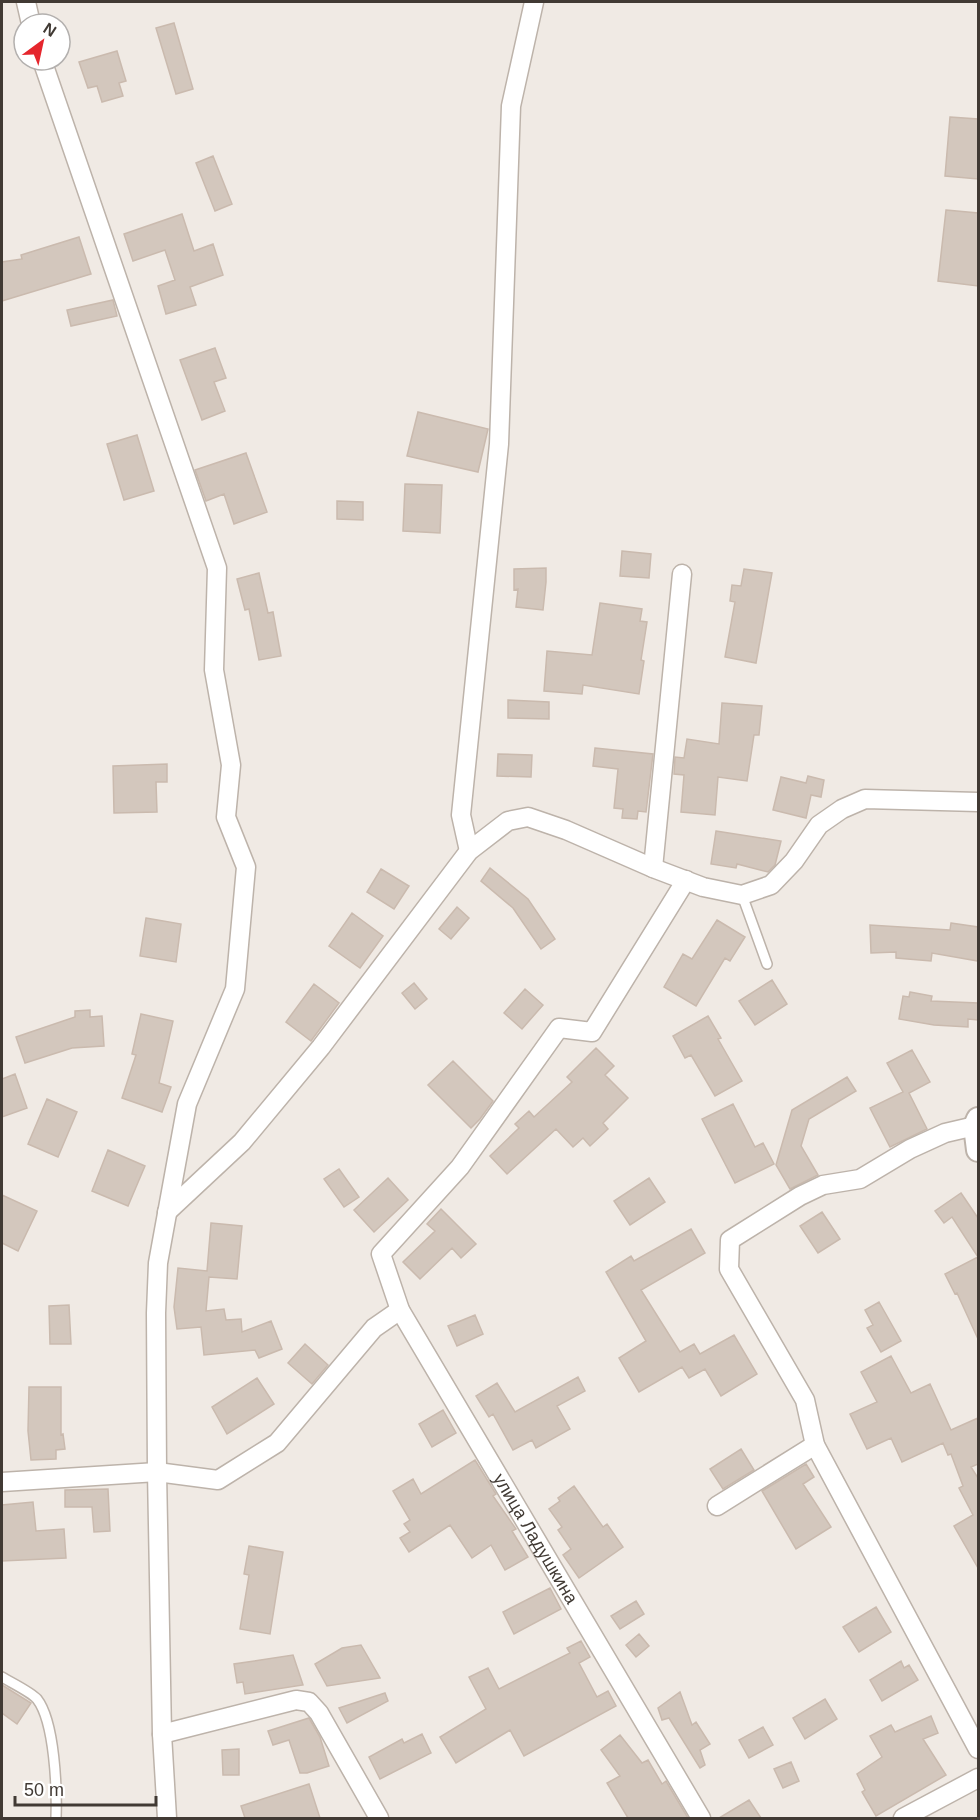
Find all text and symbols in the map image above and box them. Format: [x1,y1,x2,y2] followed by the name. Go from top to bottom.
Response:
[12,12,72,72] north arrow
[40,20,59,40] text: N
[489,1470,582,1608] street label: улица Ладушкина
[15,1769,156,1807] scale bar
[24,1780,64,1800] text: 50 m

